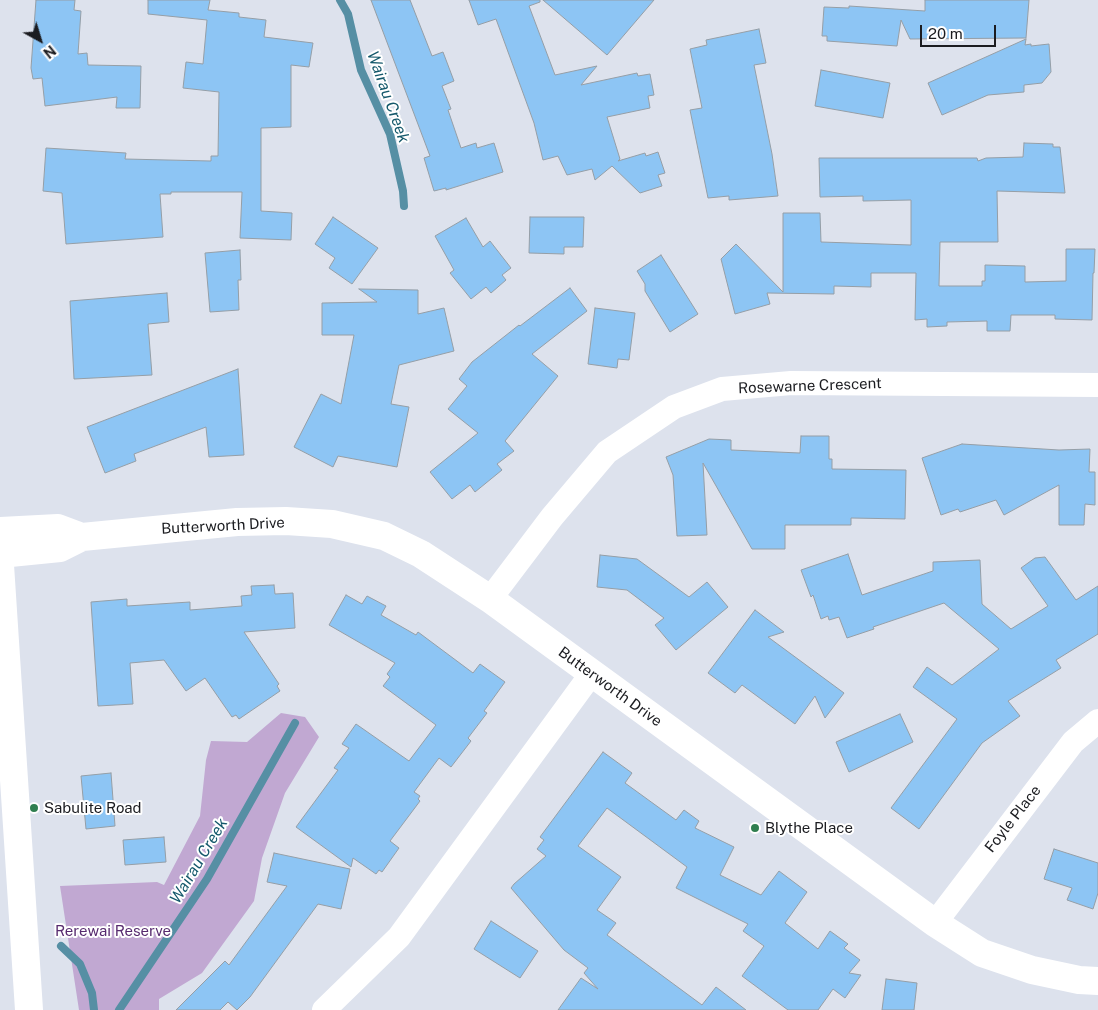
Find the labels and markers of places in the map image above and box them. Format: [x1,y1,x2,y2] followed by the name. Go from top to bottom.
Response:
[44,799,142,817] place label: Sabulite Road
[28,802,40,814] marker: Sabulite Road
[765,819,853,837] place label: Blythe Place
[749,822,761,834] marker: Blythe Place

